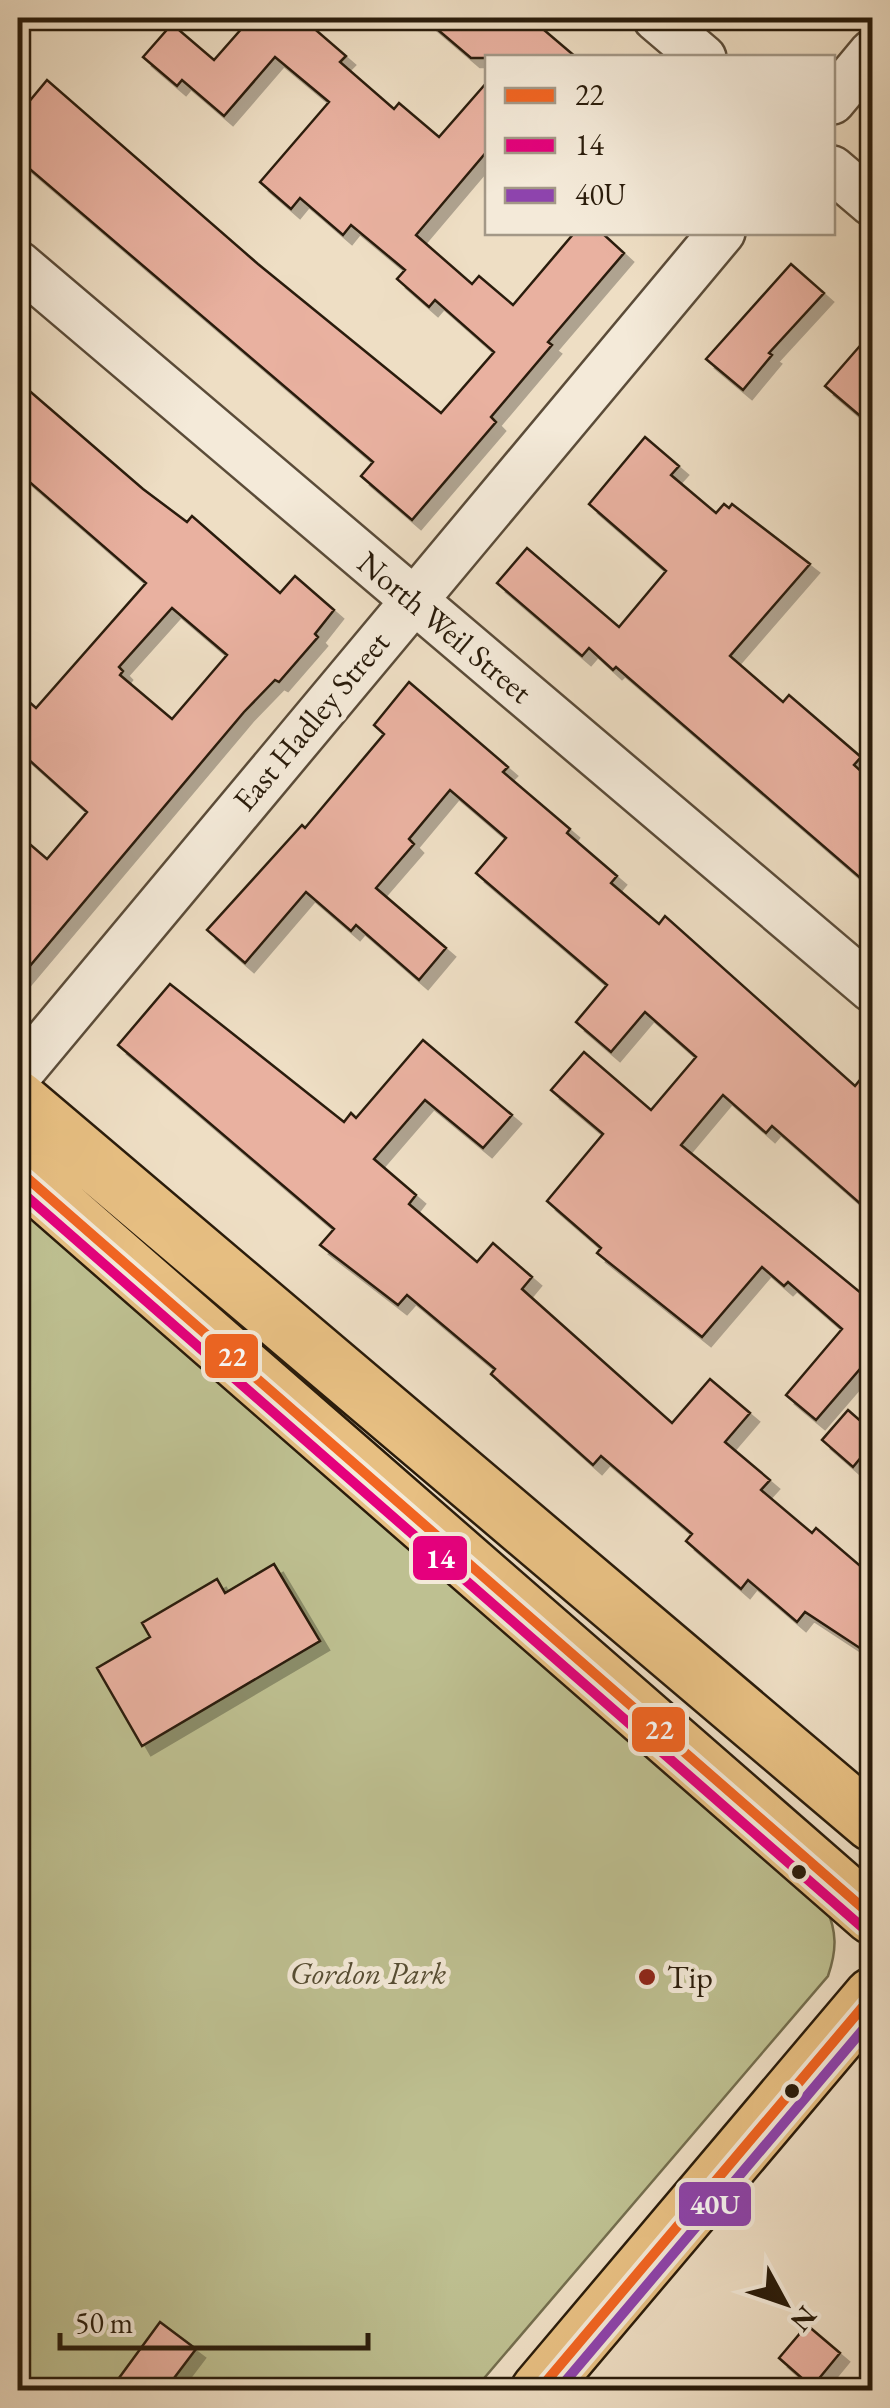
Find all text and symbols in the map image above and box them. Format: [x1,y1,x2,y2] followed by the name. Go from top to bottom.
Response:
[485,55,835,235] legend
[575,75,604,114] text: 22
[575,125,604,164] text: 14
[575,175,626,214] text: 40U
[349,542,541,712] street label: North Weil Street
[223,622,399,820] street label: East Hadley Street
[203,1332,260,1380] line badge: 22
[217,1338,247,1374] text: 22
[411,1534,469,1582] line badge: 14
[425,1540,456,1576] text: 14
[630,1705,687,1754] line badge: 22
[644,1711,674,1747] text: 22
[789,1862,809,1882] unlabelled marker
[290,1952,447,1994] park label: Gordon Park
[667,1956,713,1998] place label: Tip
[636,1966,658,1988] marker: Tip
[782,2081,802,2101] unlabelled marker
[677,2180,753,2228] line badge: 40U
[690,2186,740,2222] text: 40U
[735,2253,835,2353] north arrow
[60,2288,368,2350] scale bar
[783,2299,825,2340] text: N
[75,2303,133,2342] text: 50 m

